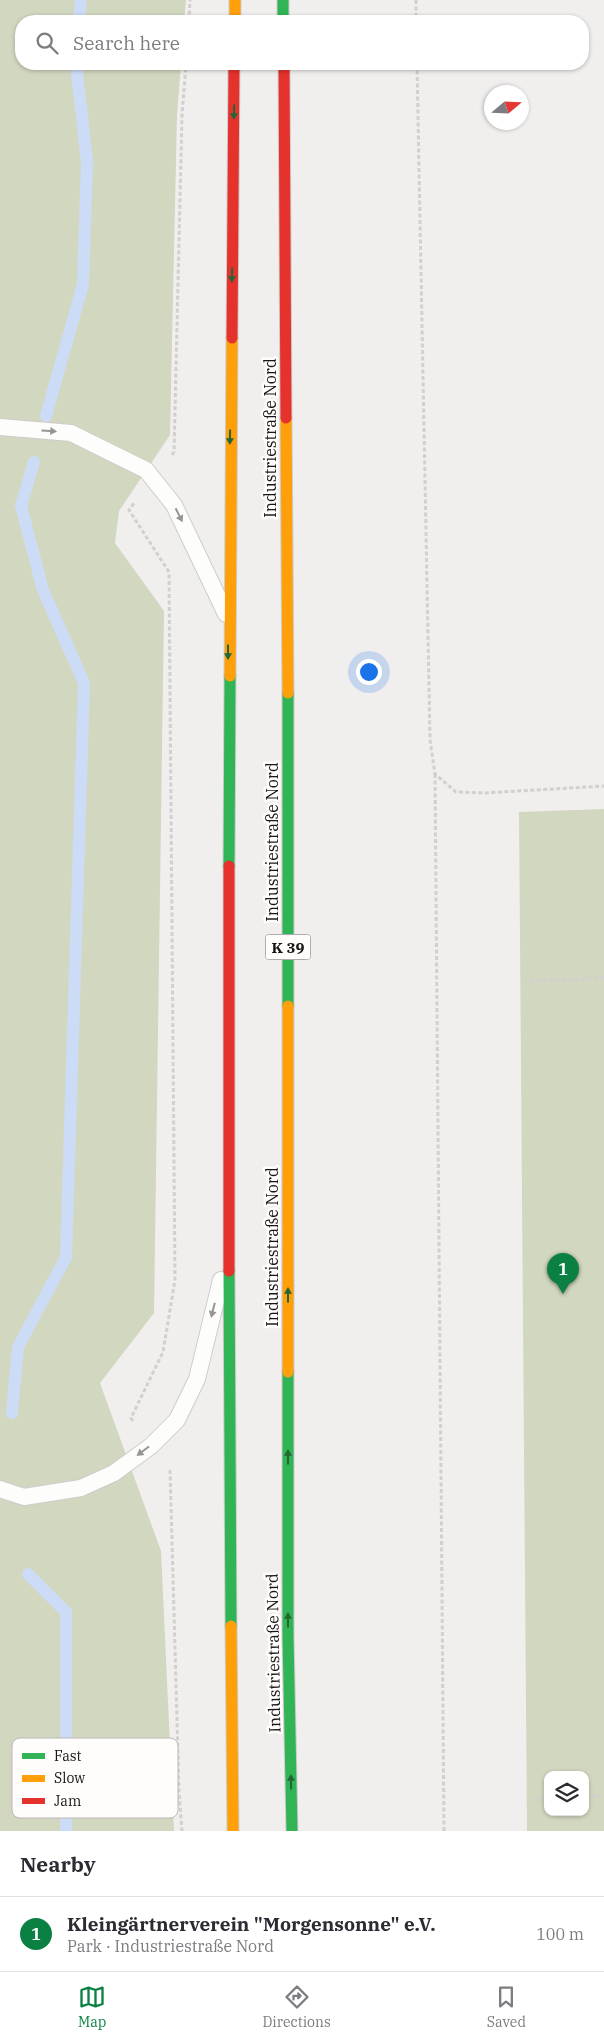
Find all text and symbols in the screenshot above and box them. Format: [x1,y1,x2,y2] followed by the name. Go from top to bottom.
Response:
[15,15,589,70] search box
[33,29,61,57] icon: search
[73,31,180,55] text: Search here
[484,85,529,130] north arrow
[230,105,238,121] one-way arrow
[228,267,236,283] one-way arrow
[260,358,280,518] street label: Industriestraße Nord
[41,427,57,435] one-way arrow
[226,430,234,446] one-way arrow
[175,508,183,522] one-way arrow
[224,645,232,661] one-way arrow
[356,659,382,685] your location
[262,762,282,922] street label: Industriestraße Nord
[266,934,310,960] road number: K 39
[262,1167,282,1327] street label: Industriestraße Nord
[547,1253,579,1294] pin: 1
[284,1287,292,1303] one-way arrow
[209,1303,217,1318] one-way arrow
[136,1446,150,1456] one-way arrow
[284,1449,292,1465] one-way arrow
[262,1573,284,1733] street label: Industriestraße Nord
[284,1612,292,1628] one-way arrow
[12,1738,178,1818] legend
[54,1747,82,1765] text: Fast
[54,1769,85,1787] text: Slow
[544,1771,589,1816] map controls
[544,1771,589,1816] button: layers
[287,1774,295,1790] one-way arrow
[54,1792,81,1810] text: Jam
[20,1850,96,1878] text: Nearby
[67,1912,436,1936] text: Kleingärtnerverein "Morgensonne" e.V.
[31,1924,41,1944] text: 1
[536,1924,584,1944] text: 100 m
[67,1936,274,1956] text: Park · Industriestraße Nord
[78,1983,106,2031] tab: Map
[262,1983,331,2031] tab: Directions
[487,1983,526,2031] tab: Saved

